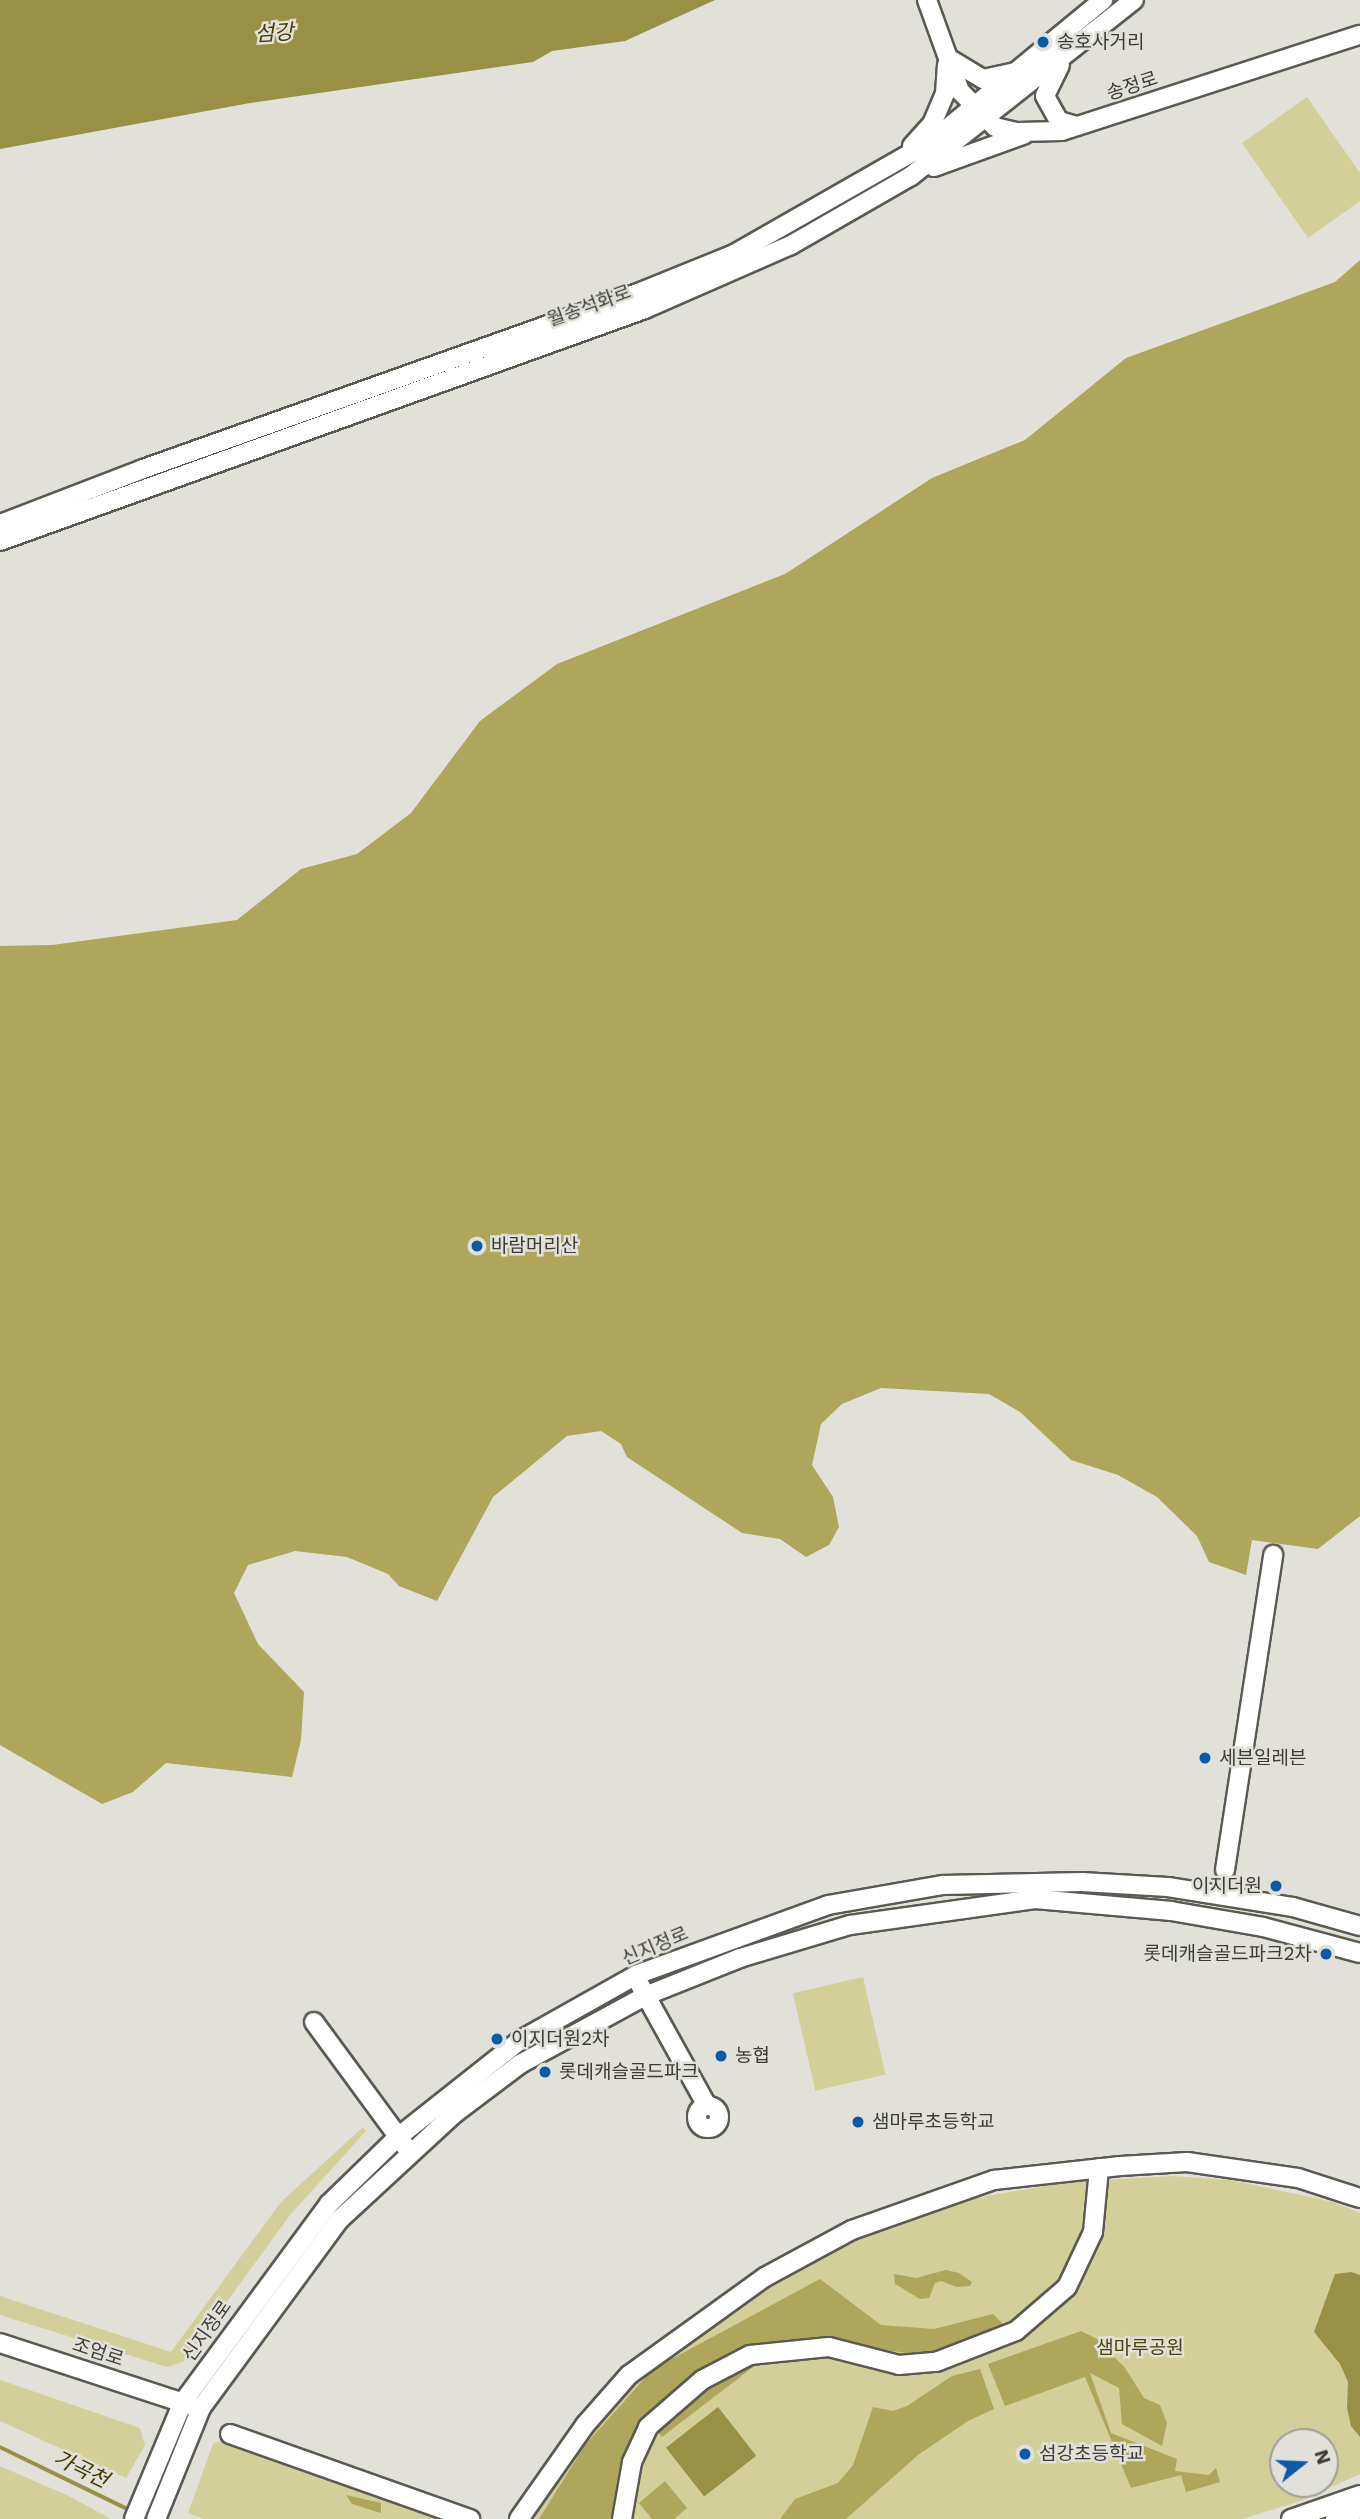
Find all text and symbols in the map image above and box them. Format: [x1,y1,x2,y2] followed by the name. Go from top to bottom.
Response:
[254,19,294,47] water label: 섬강
[1057,31,1144,53] place label: 송호사거리
[1035,34,1051,50] marker: 송호사거리
[1104,67,1160,105] street label: 송정로
[544,280,634,332] street label: 월송석화로
[491,1235,578,1257] place label: 바람머리산
[469,1238,485,1254] marker: 바람머리산
[1219,1747,1306,1769] place label: 세븐일레븐
[1197,1750,1213,1766] marker: 세븐일레븐
[1192,1875,1262,1897] place label: 이지더원
[1268,1878,1284,1894] marker: 이지더원
[618,1922,692,1970] street label: 신지정로
[1144,1943,1312,1965] place label: 롯데캐슬골드파크2차
[1318,1946,1334,1962] marker: 롯데캐슬골드파크2차
[511,2028,609,2050] place label: 이지더원2차
[489,2031,505,2047] marker: 이지더원2차
[735,2045,770,2067] place label: 농협
[713,2048,729,2064] marker: 농협
[559,2061,699,2083] place label: 롯데캐슬골드파크
[537,2064,553,2080] marker: 롯데캐슬골드파크
[872,2111,994,2133] place label: 샘마루초등학교
[850,2114,866,2130] marker: 샘마루초등학교
[178,2296,236,2366] street label: 신지정로
[70,2333,126,2371] street label: 조엄로
[1096,2337,1184,2359] park label: 샘마루공원
[1269,2428,1339,2498] north arrow
[1039,2443,1144,2465] place label: 섬강초등학교
[49,2445,113,2493] water label: 가곡천
[1017,2446,1033,2462] marker: 섬강초등학교
[1309,2447,1336,2467] text: N

